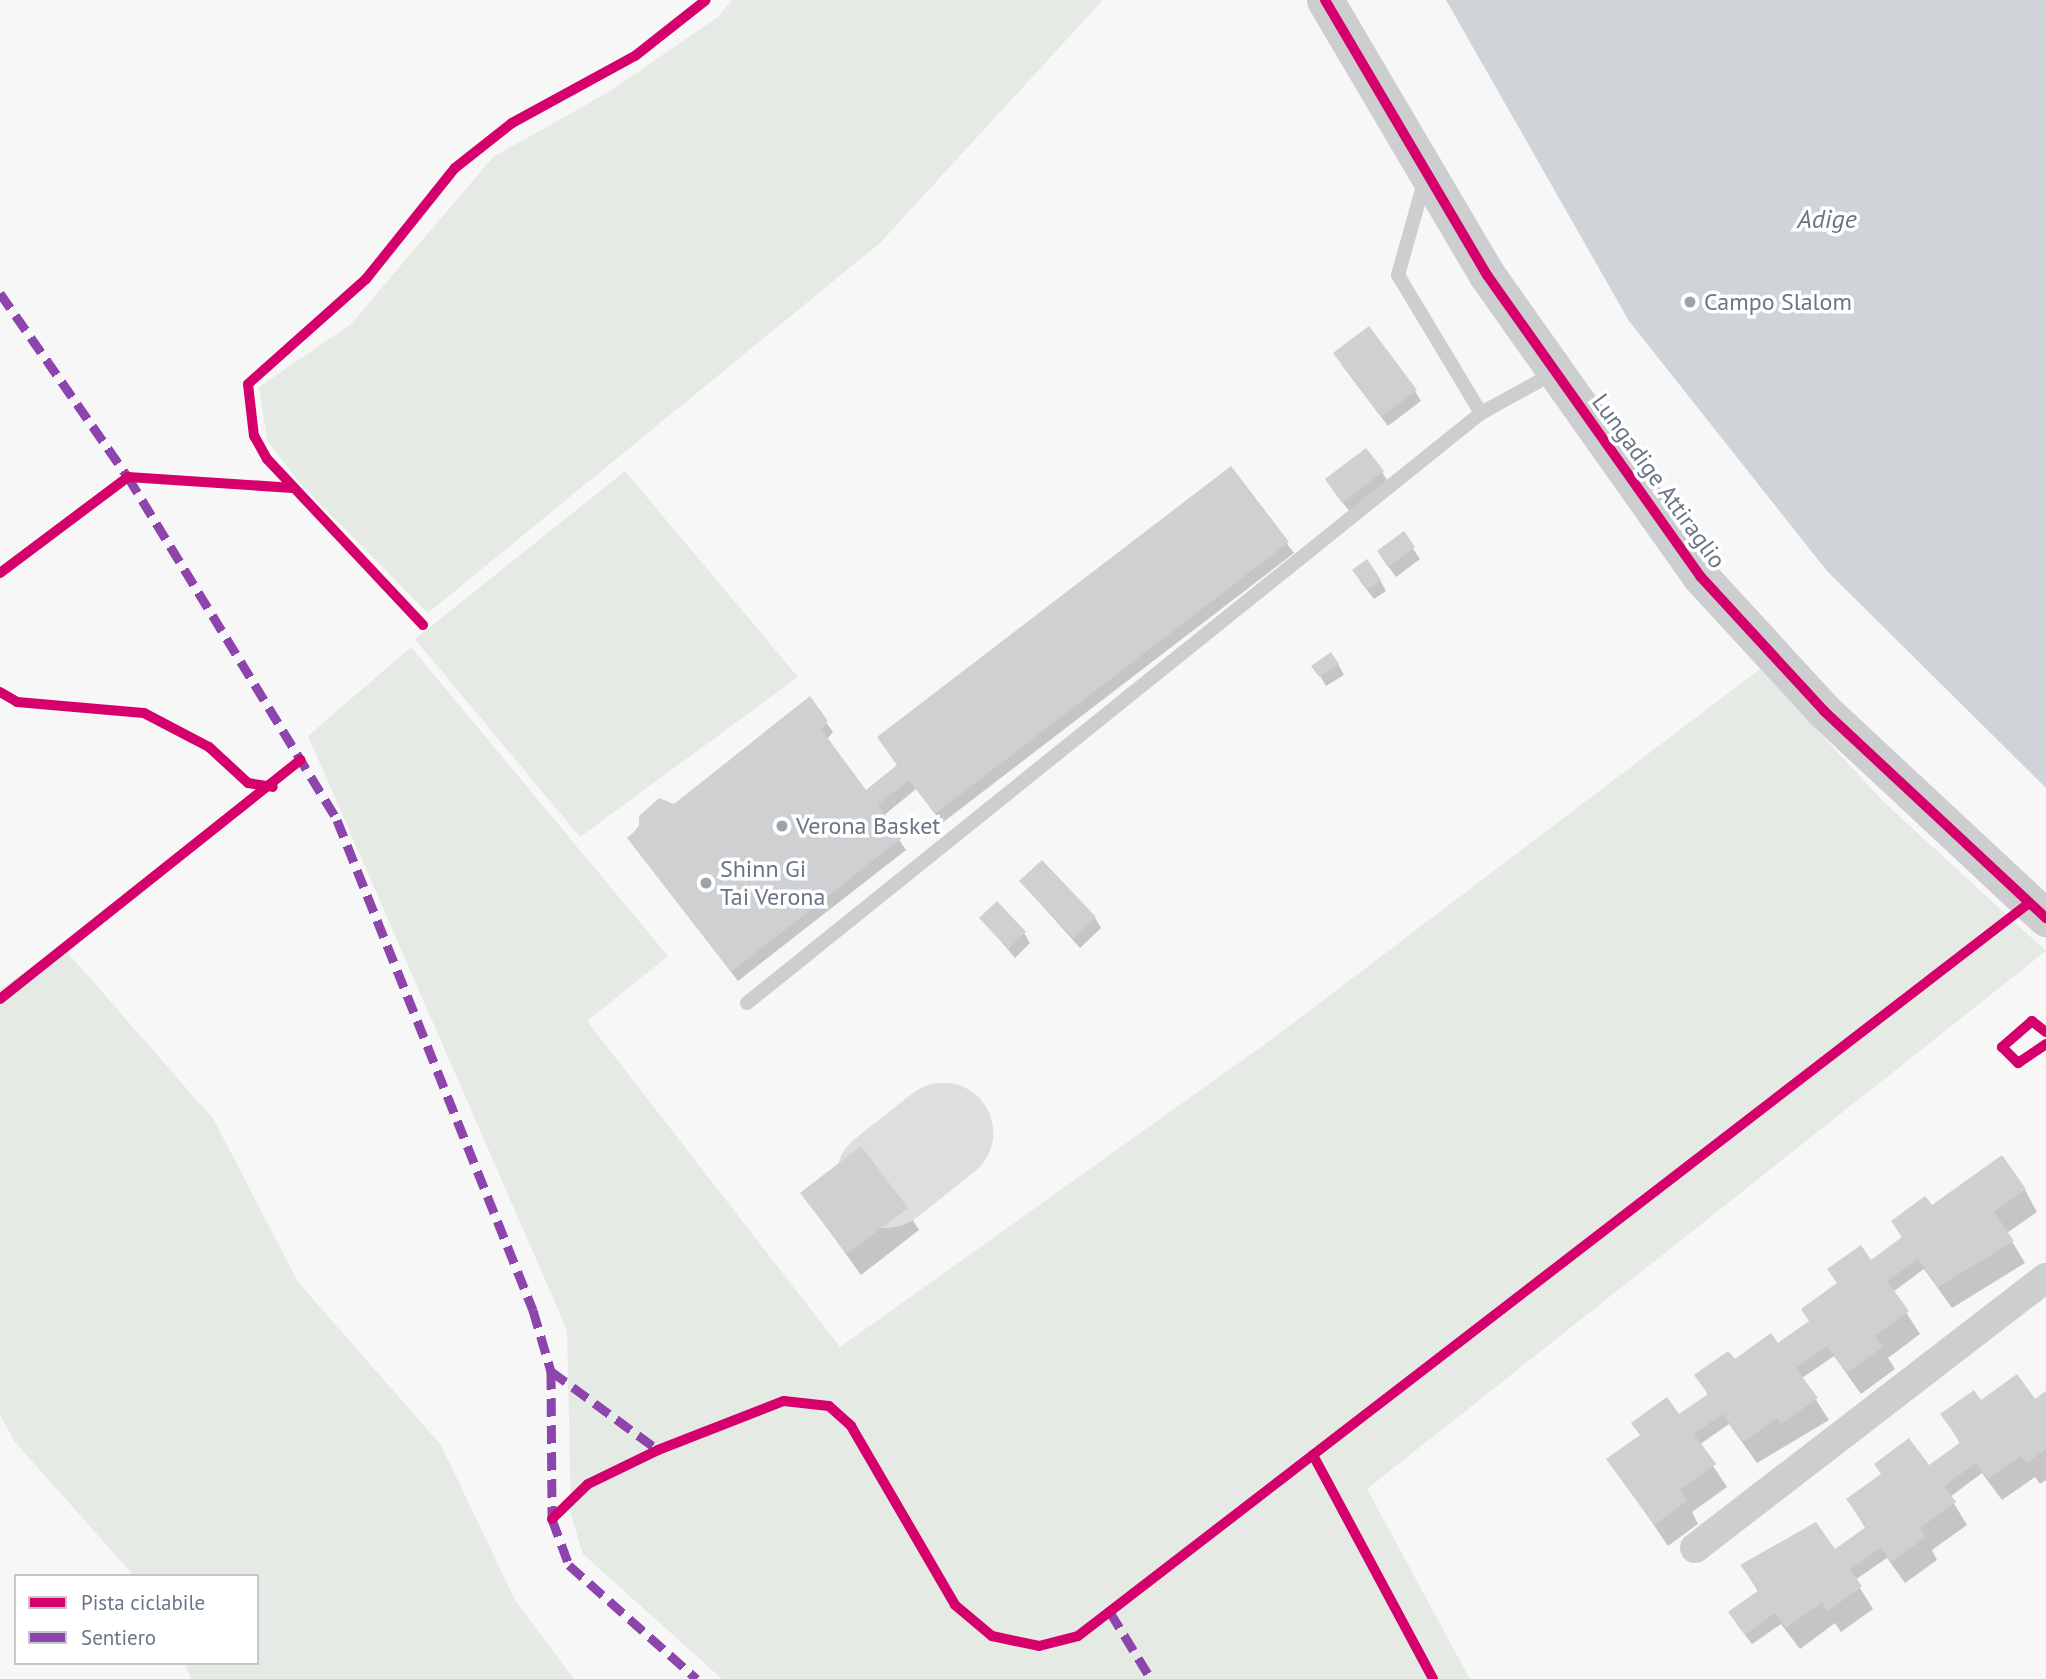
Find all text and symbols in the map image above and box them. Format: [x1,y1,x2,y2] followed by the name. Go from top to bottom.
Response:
[1797,203,1857,235] water label: Adige
[1704,288,1852,316] place label: Campo Slalom
[1682,294,1698,310] marker: Campo Slalom
[1586,388,1732,574] street label: Lungadige Attiraglio
[796,812,940,840] place label: Verona Basket
[774,818,790,834] marker: Verona Basket
[720,855,826,911] place label: Shinn Gi Tai Verona
[698,875,714,891] marker: Shinn Gi Tai Verona
[14,1574,259,1665] legend
[81,1589,205,1616] text: Pista ciclabile
[81,1624,156,1651] text: Sentiero

